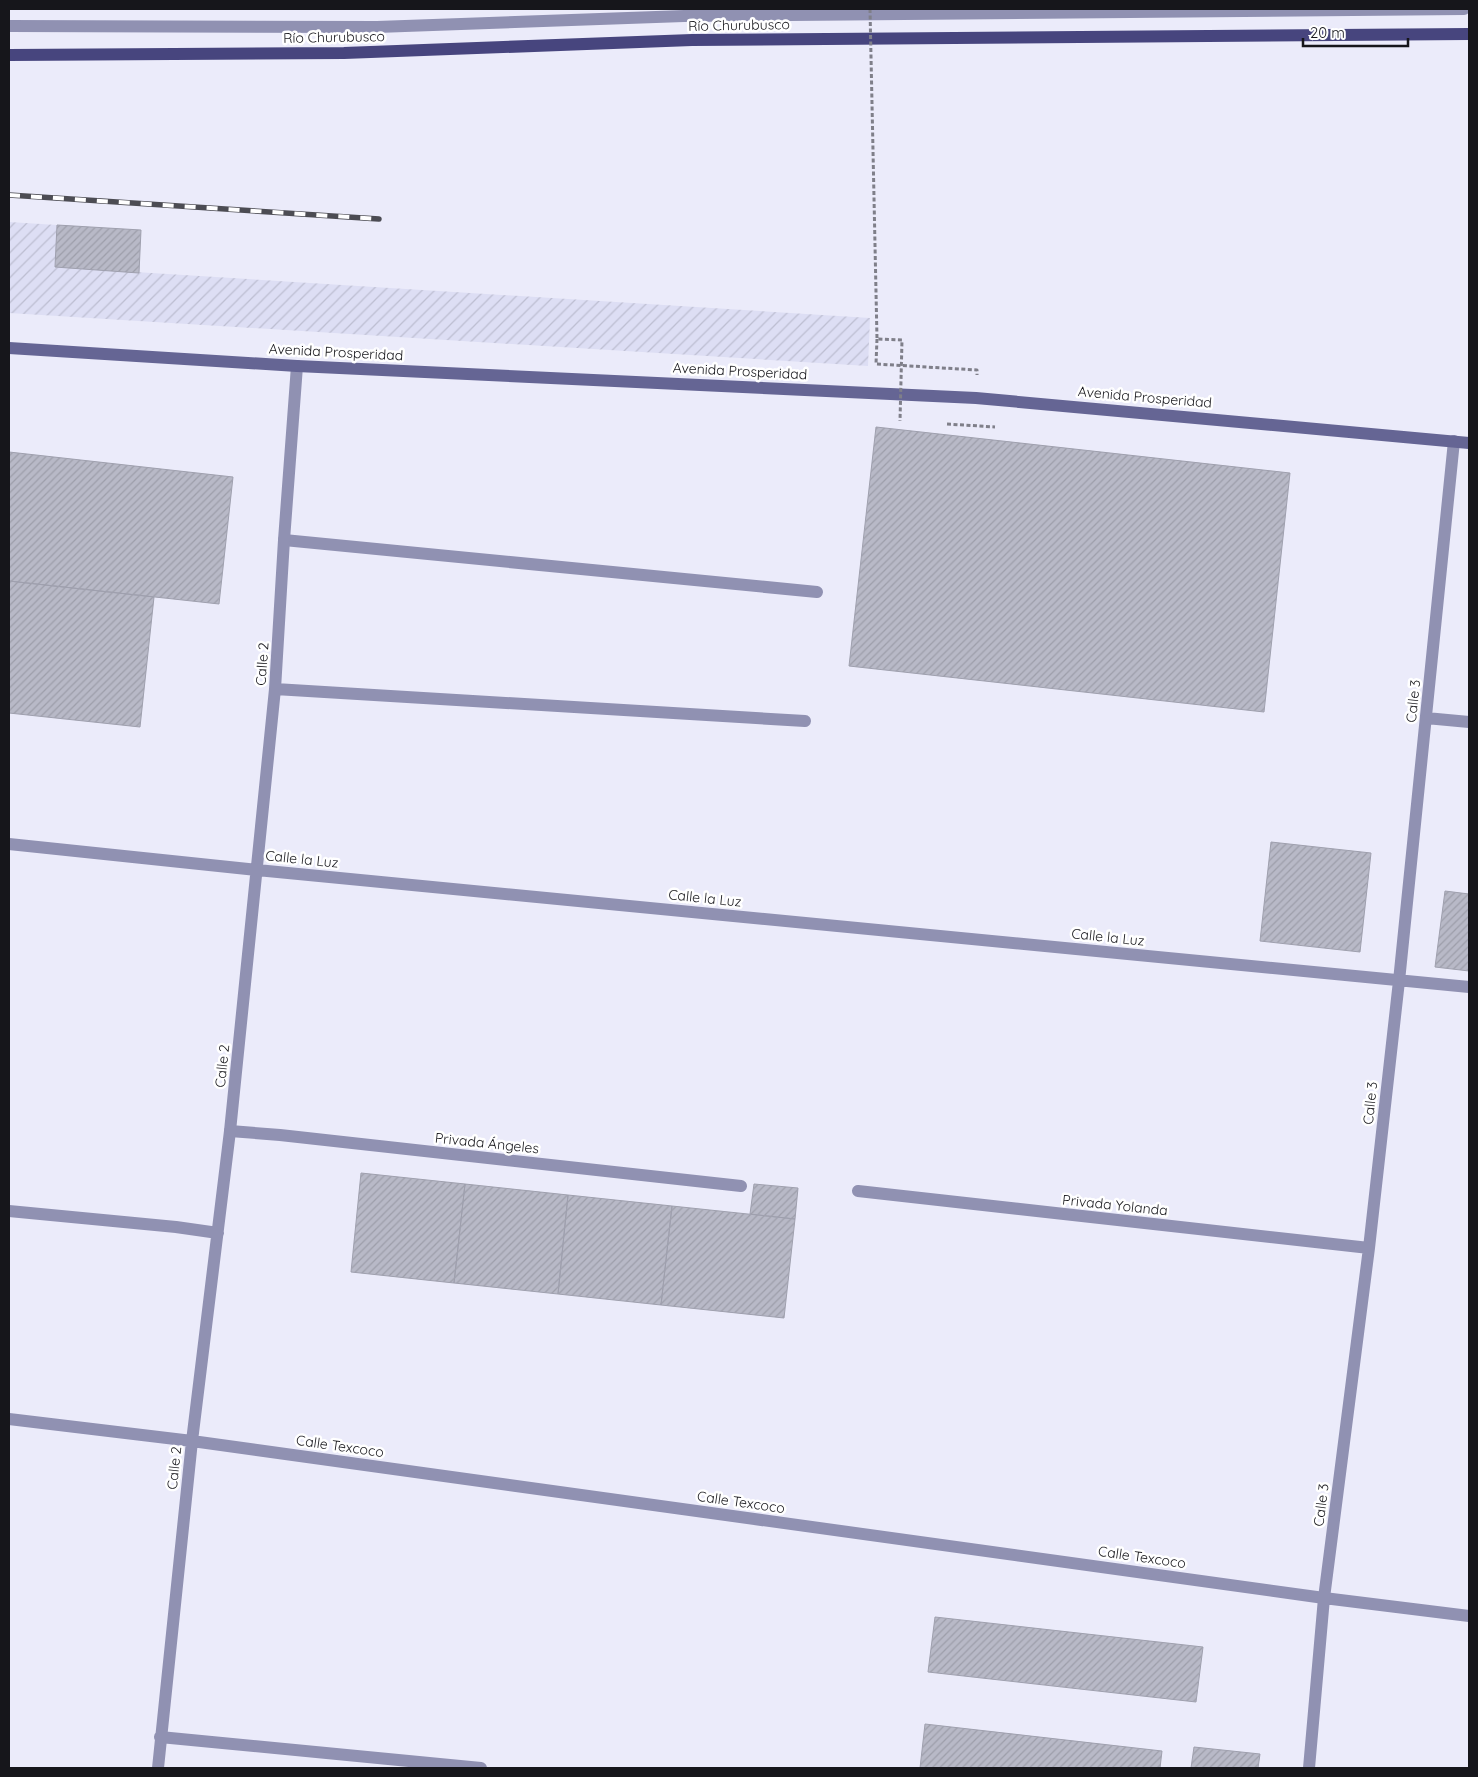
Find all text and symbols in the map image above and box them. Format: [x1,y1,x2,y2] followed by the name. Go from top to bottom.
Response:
[688,15,790,35] street label: Río Churubusco
[1303,15,1408,47] scale bar
[1310,23,1345,42] text: 20 m
[283,27,385,47] street label: Río Churubusco
[268,339,404,365] street label: Avenida Prosperidad
[672,358,808,384] street label: Avenida Prosperidad
[1077,382,1213,412] street label: Avenida Prosperidad
[252,641,273,686] street label: Calle 2
[1402,679,1424,723] street label: Calle 3
[265,846,340,872] street label: Calle la Luz
[668,885,743,911] street label: Calle la Luz
[1071,924,1146,950] street label: Calle la Luz
[211,1043,233,1089] street label: Calle 2
[1359,1081,1381,1125] street label: Calle 3
[434,1129,540,1157] street label: Privada Ángeles
[1061,1191,1169,1219] street label: Privada Yolanda
[295,1431,385,1461] street label: Calle Texcoco
[163,1445,185,1491] street label: Calle 2
[1309,1483,1333,1527] street label: Calle 3
[696,1487,786,1517] street label: Calle Texcoco
[1097,1542,1187,1572] street label: Calle Texcoco

